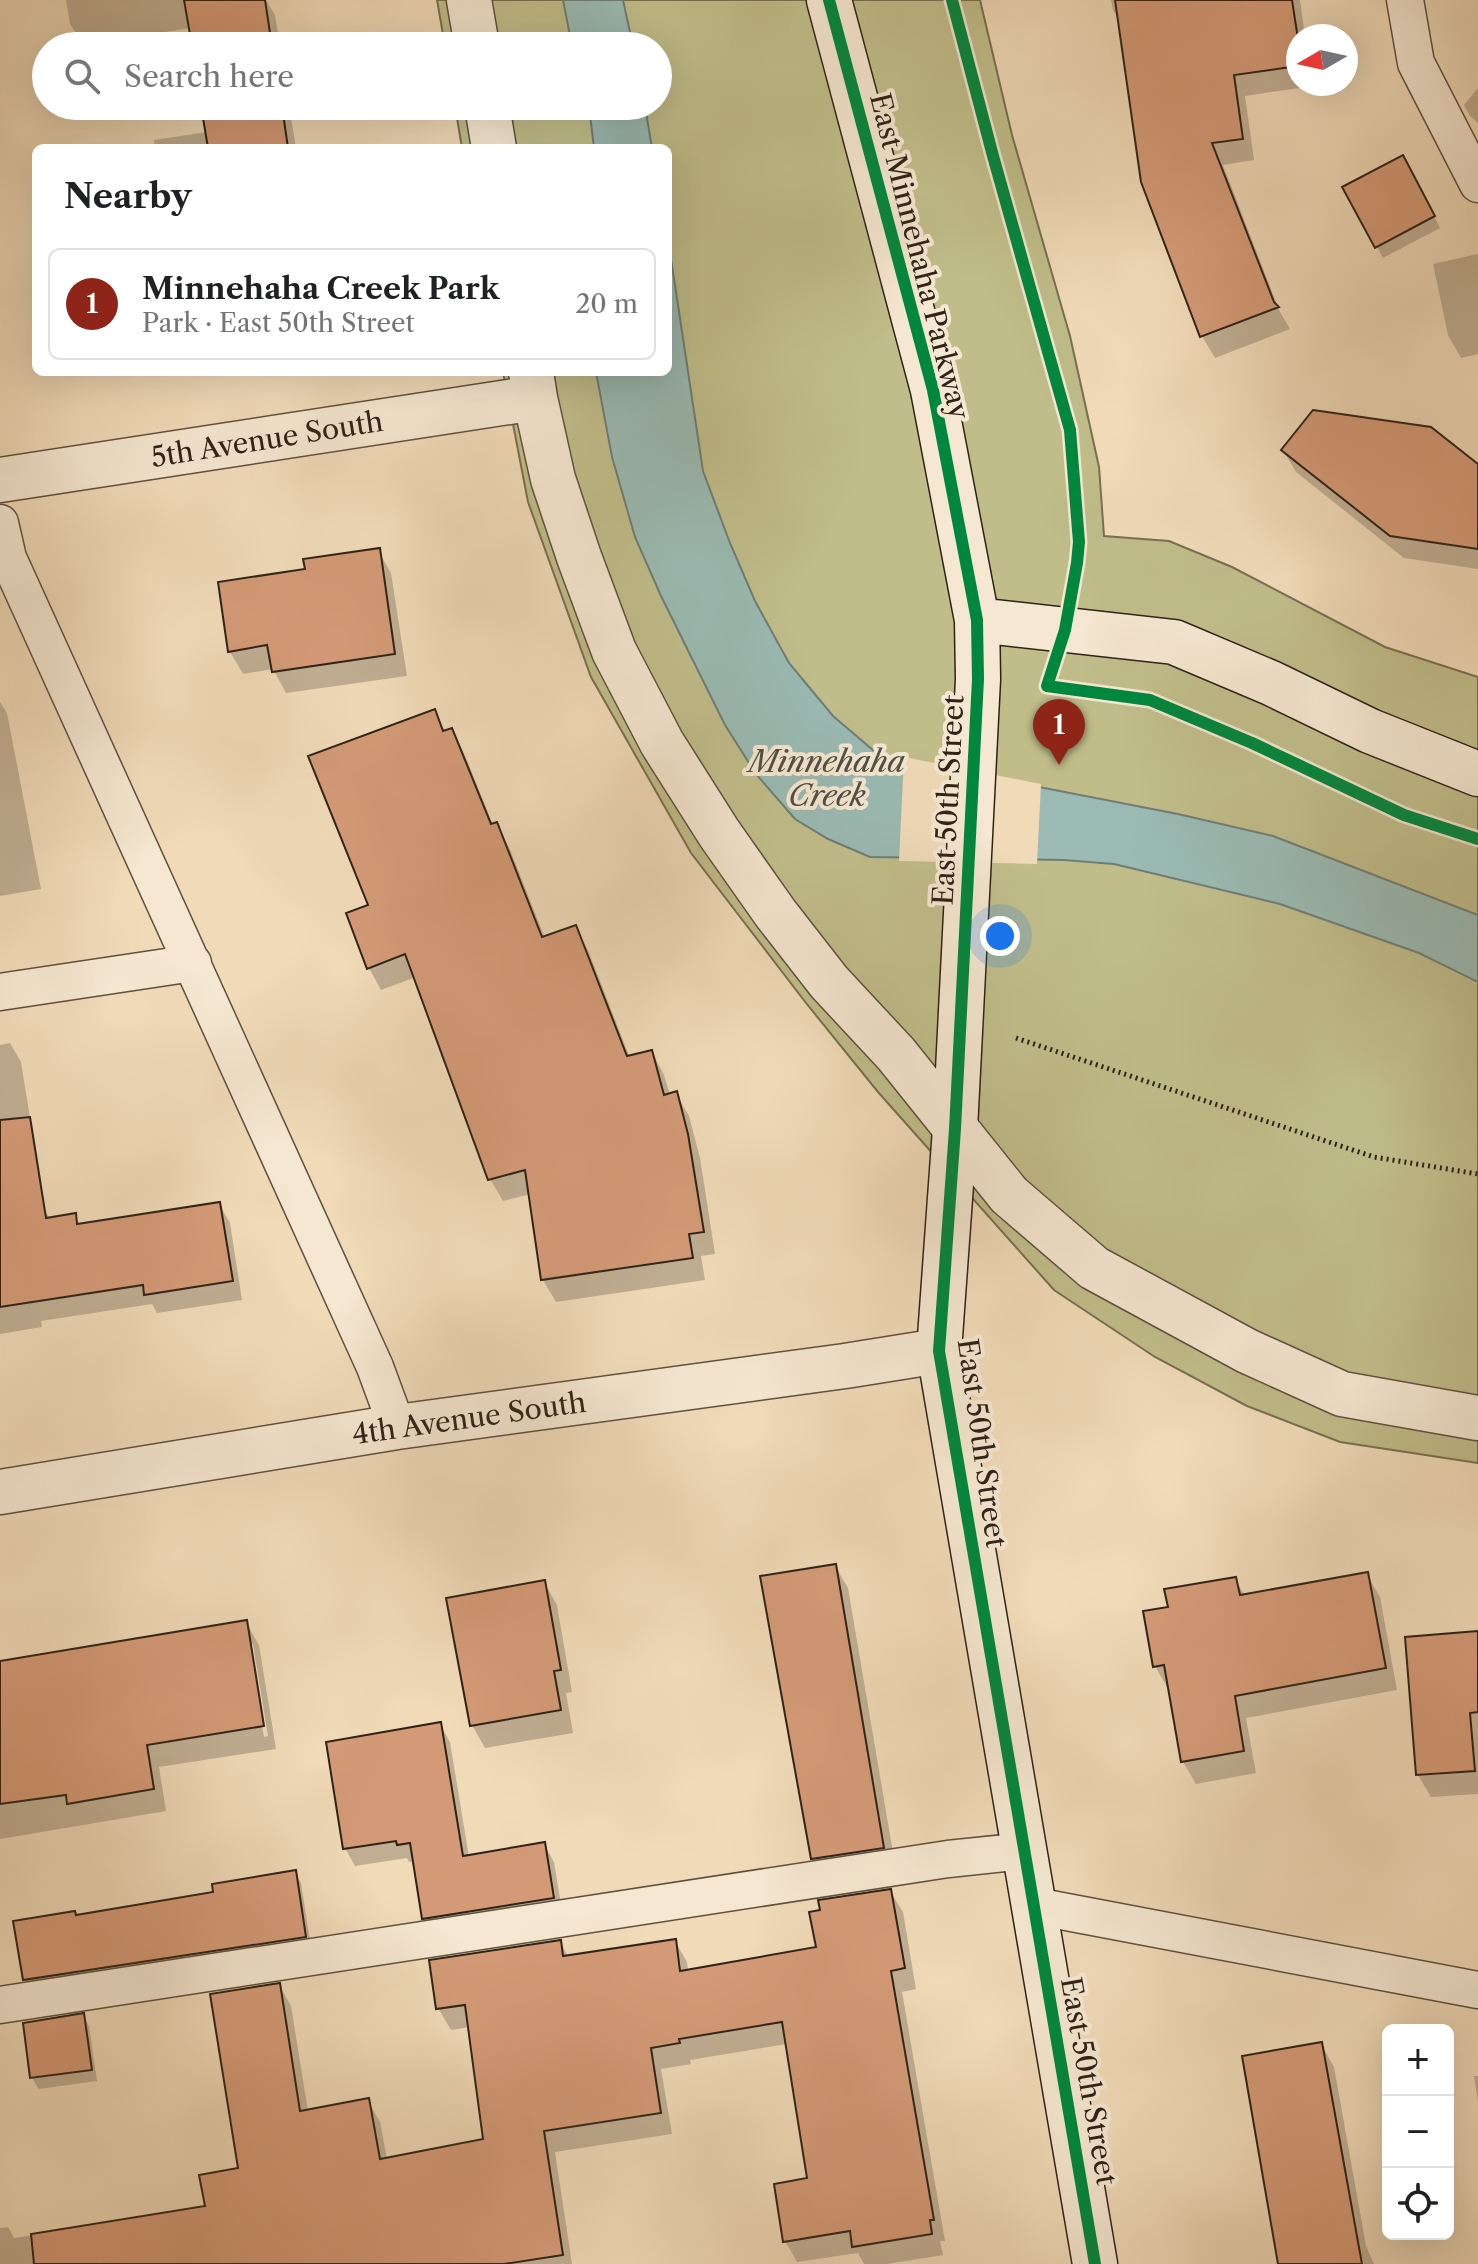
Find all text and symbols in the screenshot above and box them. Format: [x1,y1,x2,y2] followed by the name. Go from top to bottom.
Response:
[1286,24,1358,96] north arrow
[32,32,672,120] search box
[60,54,104,98] icon: search
[124,58,294,95] text: Search here
[863,89,977,423] street label: East Minnehaha Parkway
[64,175,192,217] text: Nearby
[142,270,499,307] text: Minnehaha Creek Park
[86,288,98,320] text: 1
[575,288,638,320] text: 20 m
[142,307,415,339] text: Park · East 50th Street
[149,404,385,474] street label: 5th Avenue South
[926,694,970,906] street label: East 50th Street
[1033,699,1085,765] pin: 1
[746,743,905,814] water label: Minnehaha Creek
[980,916,1020,956] your location
[951,1336,1014,1550] street label: East 50th Street
[350,1385,588,1451] street label: 4th Avenue South
[1054,1974,1124,2188] street label: East 50th Street
[1382,2024,1454,2240] map controls
[1382,2024,1454,2096] button: +
[1382,2096,1454,2168] button: −
[1382,2168,1454,2240] button: locate

